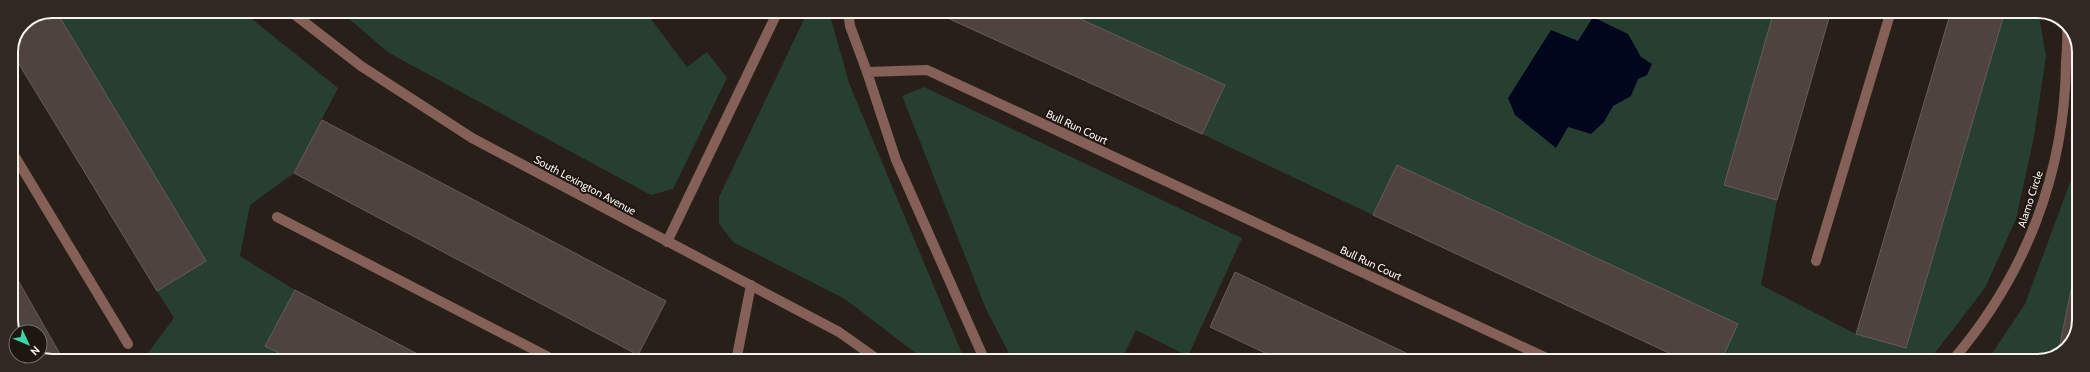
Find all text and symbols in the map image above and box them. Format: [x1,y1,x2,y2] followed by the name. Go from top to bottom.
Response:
[1044,107,1110,148] street label: Bull Run Court
[531,152,639,218] street label: South Lexington Avenue
[2014,169,2046,229] street label: Alamo Circle
[1338,243,1404,284] street label: Bull Run Court
[8,324,48,364] north arrow
[27,343,43,359] text: N

